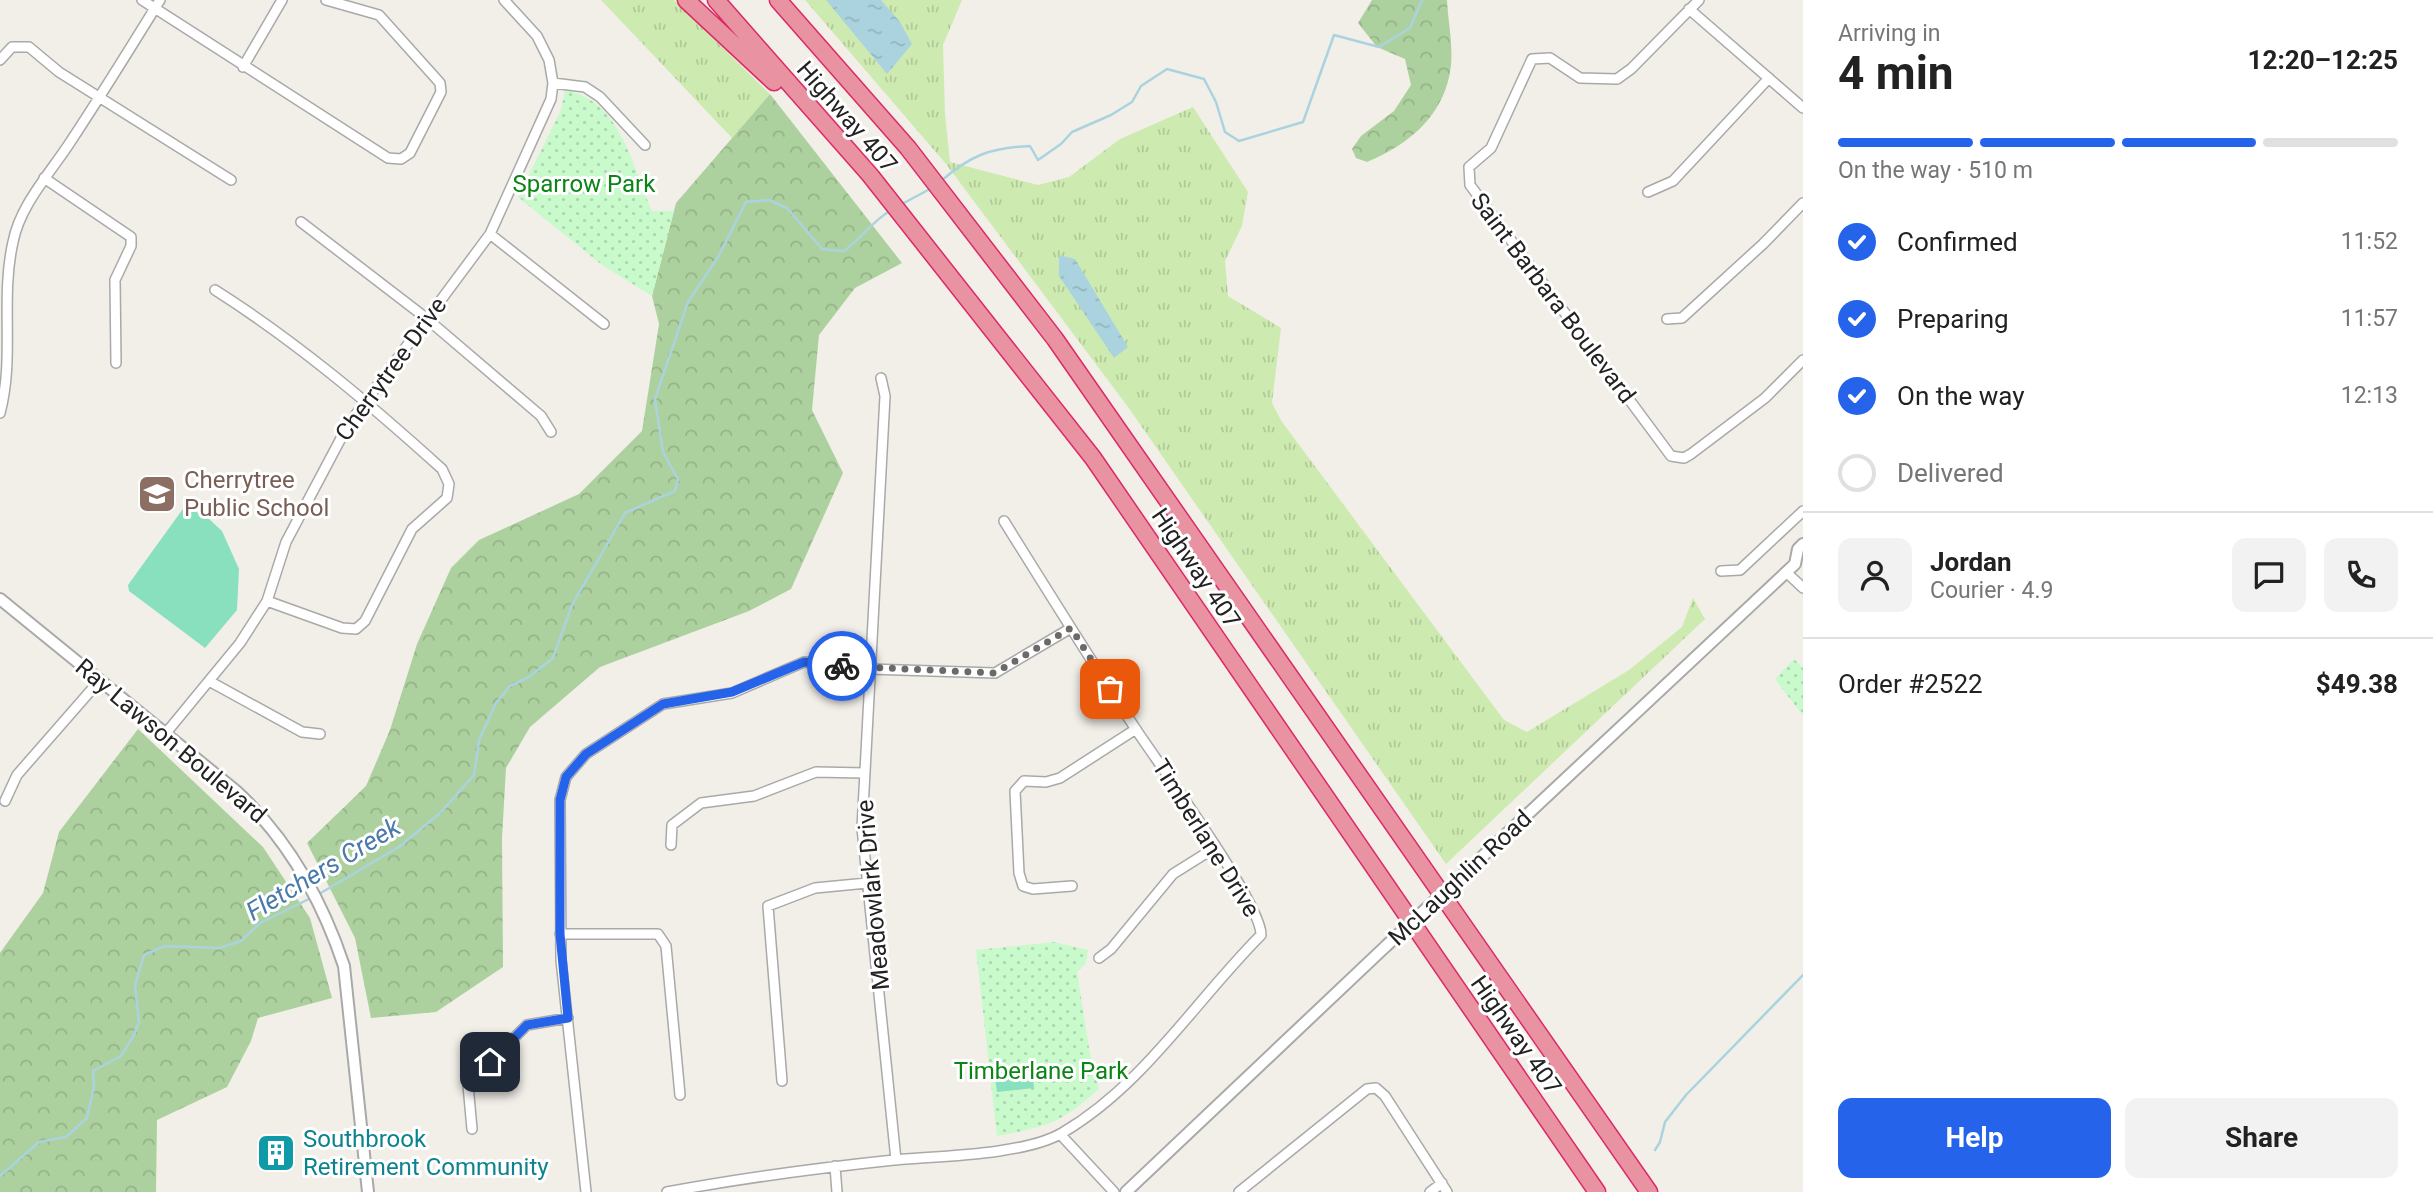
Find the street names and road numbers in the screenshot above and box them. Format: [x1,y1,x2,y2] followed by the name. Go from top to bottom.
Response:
[791,56,903,178] street label: Highway 407
[1465,187,1641,409] street label: Saint Barbara Boulevard
[330,292,452,446] street label: Cherrytree Drive
[1146,503,1246,633] street label: Highway 407
[70,653,272,829] street label: Ray Lawson Boulevard
[1146,754,1266,922] street label: Timberlane Drive
[851,799,895,991] street label: Meadowlark Drive
[1383,805,1537,951] street label: McLaughlin Road
[1465,970,1567,1100] street label: Highway 407

